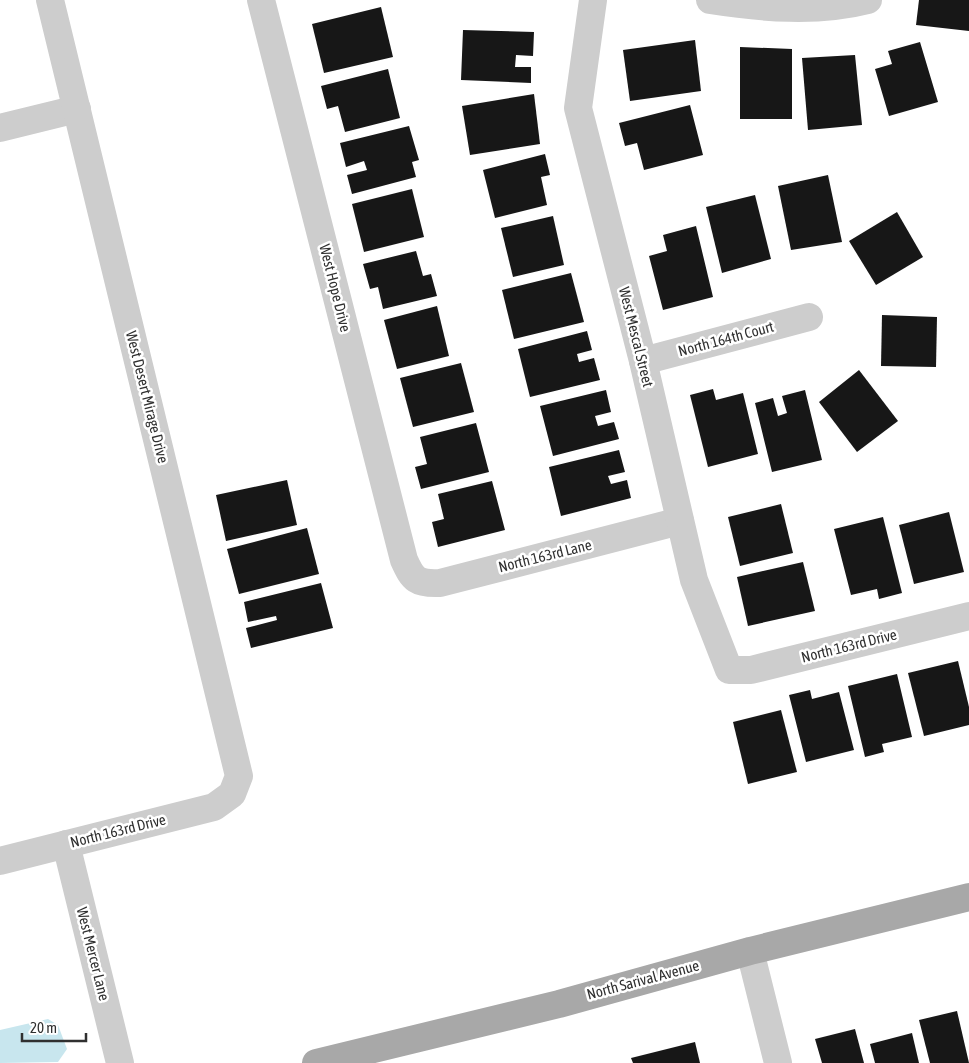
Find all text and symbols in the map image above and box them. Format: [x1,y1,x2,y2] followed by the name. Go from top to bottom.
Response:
[316,242,355,334] street label: West Hope Drive
[616,285,657,389] street label: West Mescal Street
[676,318,776,359] street label: North 164th Court
[123,329,172,465] street label: West Desert Mirage Drive
[497,536,593,575] street label: North 163rd Lane
[799,625,899,666] street label: North 163rd Drive
[68,810,168,851] street label: North 163rd Drive
[74,905,113,1003] street label: West Mercer Lane
[585,956,701,1003] street label: North Sarival Avenue
[22,1010,86,1042] scale bar
[30,1019,57,1036] text: 20 m

